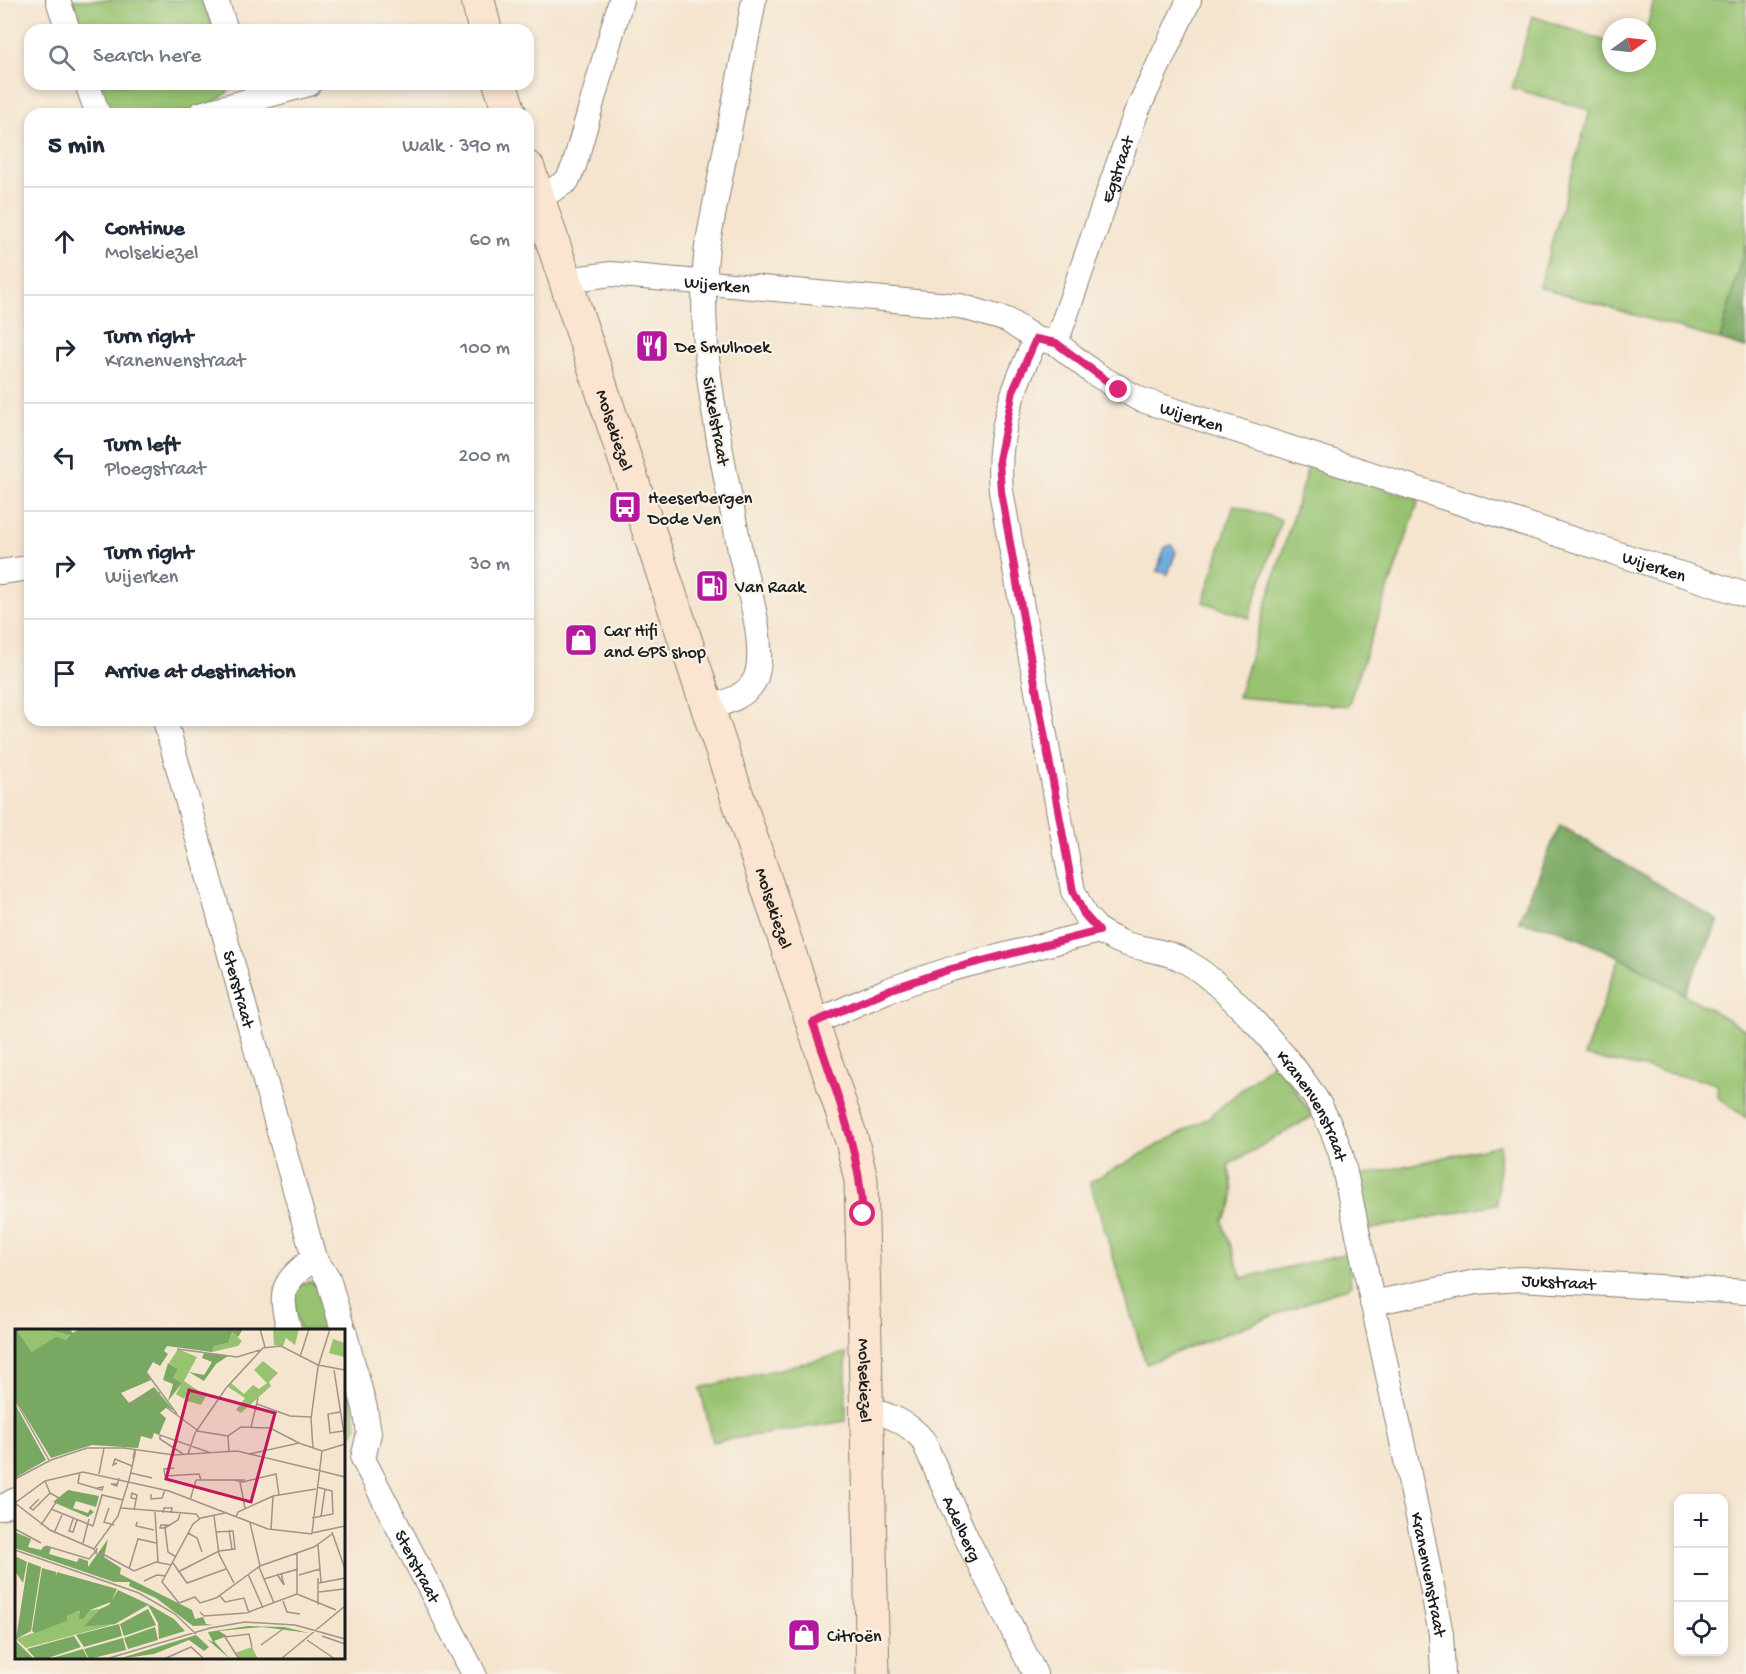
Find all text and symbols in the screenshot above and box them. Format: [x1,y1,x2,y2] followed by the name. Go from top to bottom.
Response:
[1602,18,1656,72] north arrow
[24,24,534,90] search box
[45,41,78,74] icon: search
[93,44,201,70] text: Search here
[48,132,104,163] text: 5 min
[1098,132,1141,206] street label: Egstraat
[402,136,510,159] text: Walk · 390 m
[105,217,185,243] text: Continue
[48,225,81,258] icon: ahead
[470,230,510,253] text: 60 m
[105,243,198,266] text: Molsekiezel
[683,273,751,300] street label: Wijerken
[105,325,193,351] text: Turn right
[634,328,670,364] restaurant icon: De Smulhoek
[48,333,81,366] icon: right
[460,338,510,361] text: 100 m
[674,338,772,359] place label: De Smulhoek
[105,351,245,374] text: Kranenvenstraat
[696,376,733,469] street label: Sikkelstraat
[1105,376,1131,402] route end
[590,387,636,474] street label: Molsekiezel
[1157,398,1226,439] street label: Wijerken
[105,433,179,459] text: Turn left
[48,441,81,474] icon: left
[459,446,510,469] text: 200 m
[105,459,206,482] text: Ploegstraat
[607,489,643,525] bus stop icon: Heeserbergen Dode Ven
[647,489,753,531] place label: Heeserbergen Dode Ven
[105,541,193,567] text: Turn right
[1619,548,1689,588] street label: Wijerken
[48,549,81,582] icon: right
[469,554,510,577] text: 30 m
[105,567,178,590] text: Wijerken
[694,568,730,604] fuel station icon: Van Raak
[734,578,807,599] place label: Van Raak
[563,622,599,658] shop icon: Car Hifi and GPS shop
[604,622,706,664] place label: Car Hifi and GPS shop
[48,657,81,690] icon: arrive
[105,660,295,686] text: Arrive at destination
[749,866,795,952] street label: Molsekiezel
[216,949,258,1032] street label: Sterstraat
[1271,1047,1351,1165] street label: Kranenvenstraat
[849,1200,875,1226] route start
[1521,1271,1598,1296] street label: Jukstraat
[15,1329,345,1659] inset map
[852,1338,875,1423] street label: Molsekiezel
[936,1493,985,1566] street label: Adelberg
[1674,1494,1728,1656] map controls
[1674,1494,1728,1548] button: +
[1404,1511,1450,1640] street label: Kranenvenstraat
[388,1527,444,1608] street label: Sterstraat
[1674,1548,1728,1602] button: −
[1674,1602,1728,1656] button: locate
[786,1617,822,1653] shop icon: Citroën
[827,1627,882,1648] place label: Citroën

